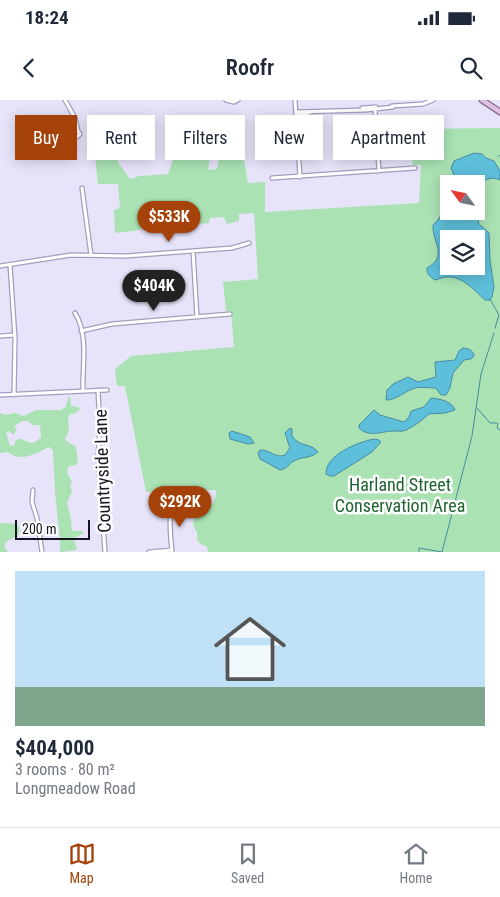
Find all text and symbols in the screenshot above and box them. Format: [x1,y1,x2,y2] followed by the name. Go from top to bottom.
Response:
[25,6,69,29] text: 18:24
[15,54,43,82] icon: back
[457,54,485,82] icon: search
[226,55,274,80] text: Roofr
[15,115,77,160] chip: Buy
[87,115,155,160] chip: Rent
[165,115,245,160] chip: Filters
[255,115,323,160] chip: New
[333,115,444,160] chip: Apartment
[440,175,485,220] north arrow
[440,175,485,275] map controls
[134,200,204,243] pin: $533K
[148,207,190,226] text: $533K
[440,230,485,275] button: layers
[119,270,189,312] pin: $404K
[133,276,175,295] text: $404K
[89,409,115,533] street label: Countryside Lane
[335,474,465,516] park label: Harland Street Conservation Area
[145,486,215,528] pin: $292K
[159,492,201,511] text: $292K
[15,517,90,540] scale bar
[22,521,57,537] text: 200 m
[205,604,295,694] icon: home
[15,736,94,760] text: $404,000
[15,760,115,779] text: 3 rooms · 80 m²
[15,779,136,798] text: Longmeadow Road
[68,840,96,886] tab: Map
[231,840,264,886] tab: Saved
[400,840,432,886] tab: Home

